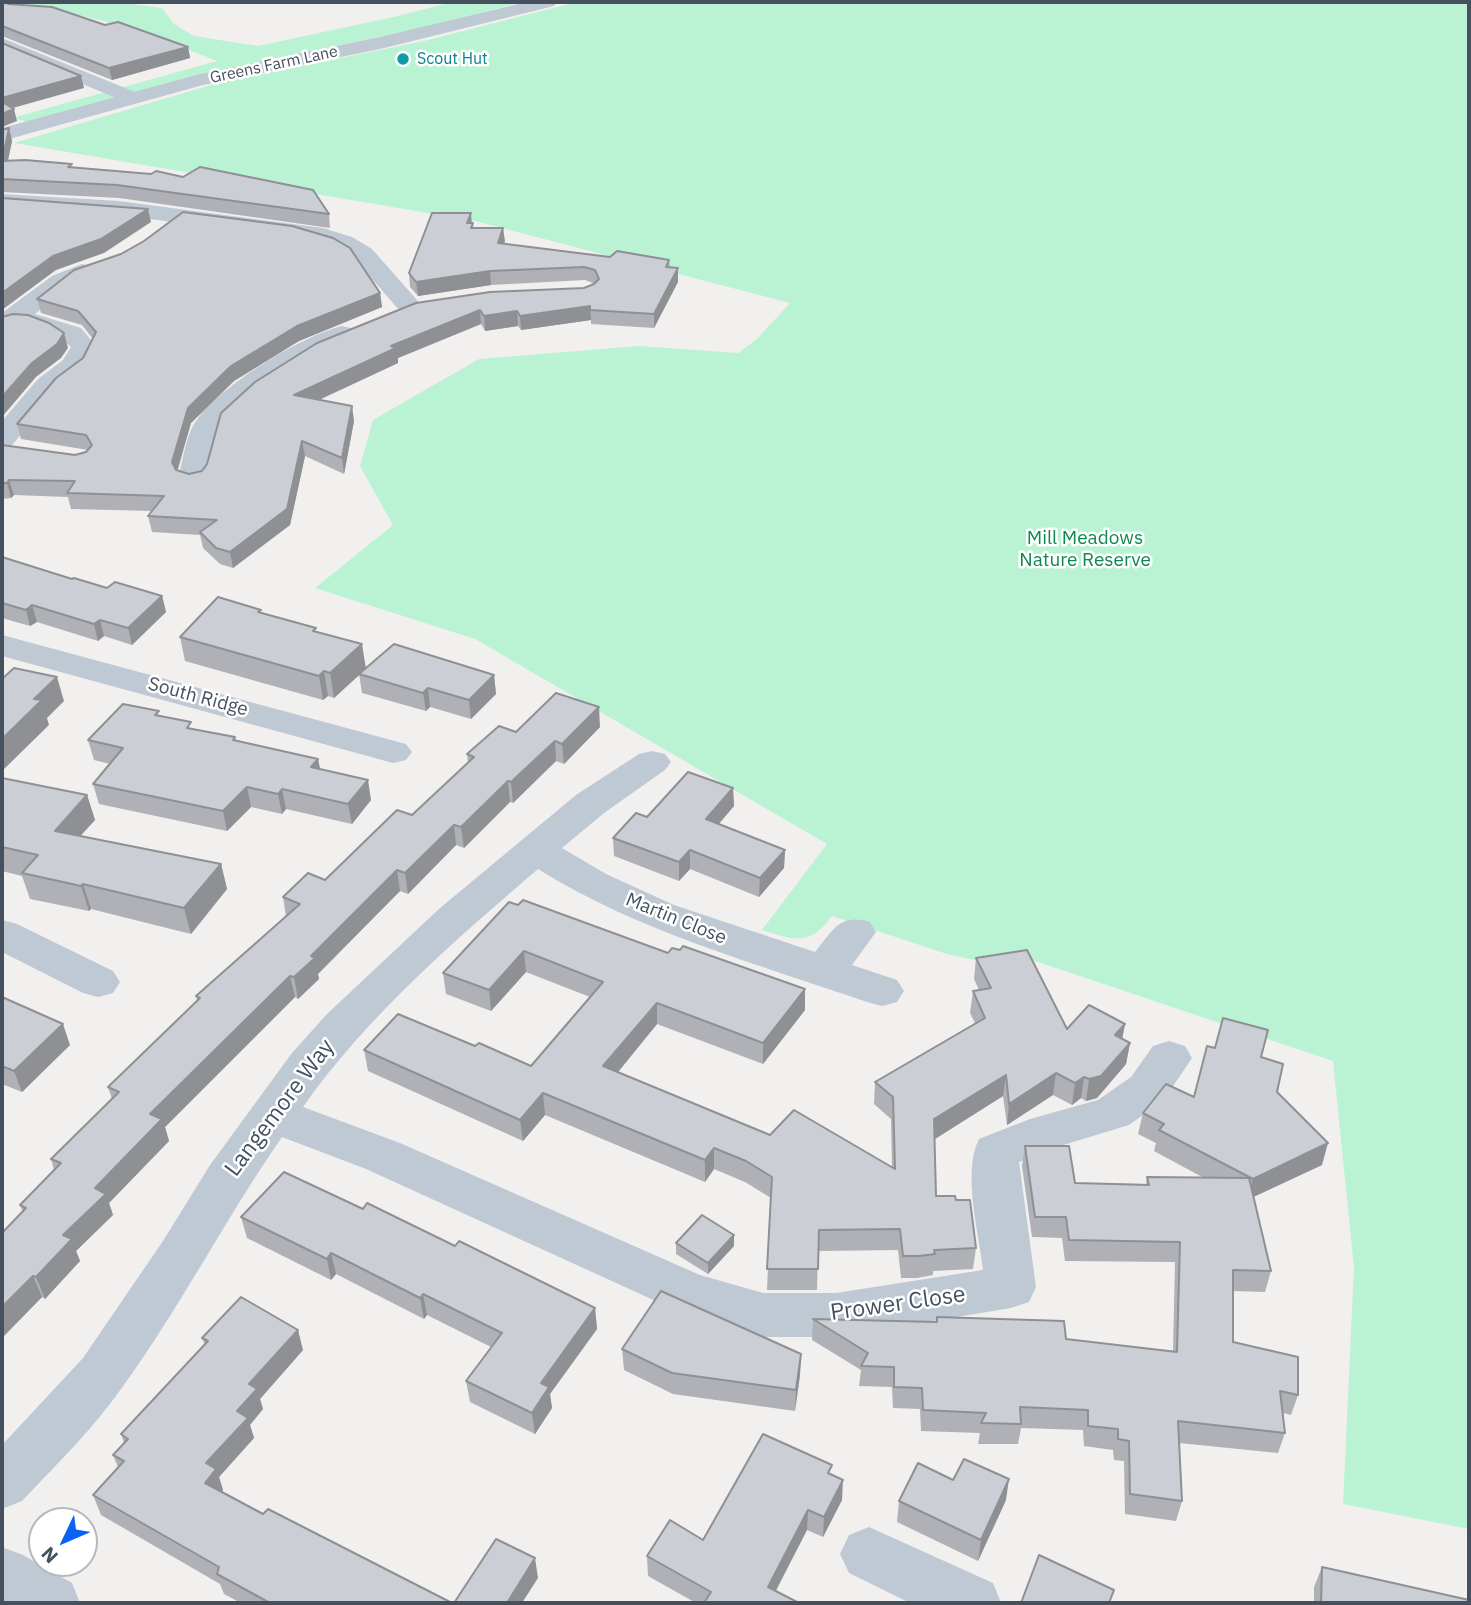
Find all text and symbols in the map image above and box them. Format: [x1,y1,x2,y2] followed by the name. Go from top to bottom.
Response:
[208,42,340,88] street label: Greens Farm Lane
[417,49,488,69] place label: Scout Hut
[395,51,411,67] marker: Scout Hut
[1019,528,1151,572] park label: Mill Meadows Nature Reserve
[145,673,251,721] street label: South Ridge
[622,888,730,950] street label: Martin Close
[219,1034,341,1182] street label: Langemore Way
[829,1281,967,1327] street label: Prower Close
[28,1507,98,1577] north arrow
[36,1542,63,1568] text: N

